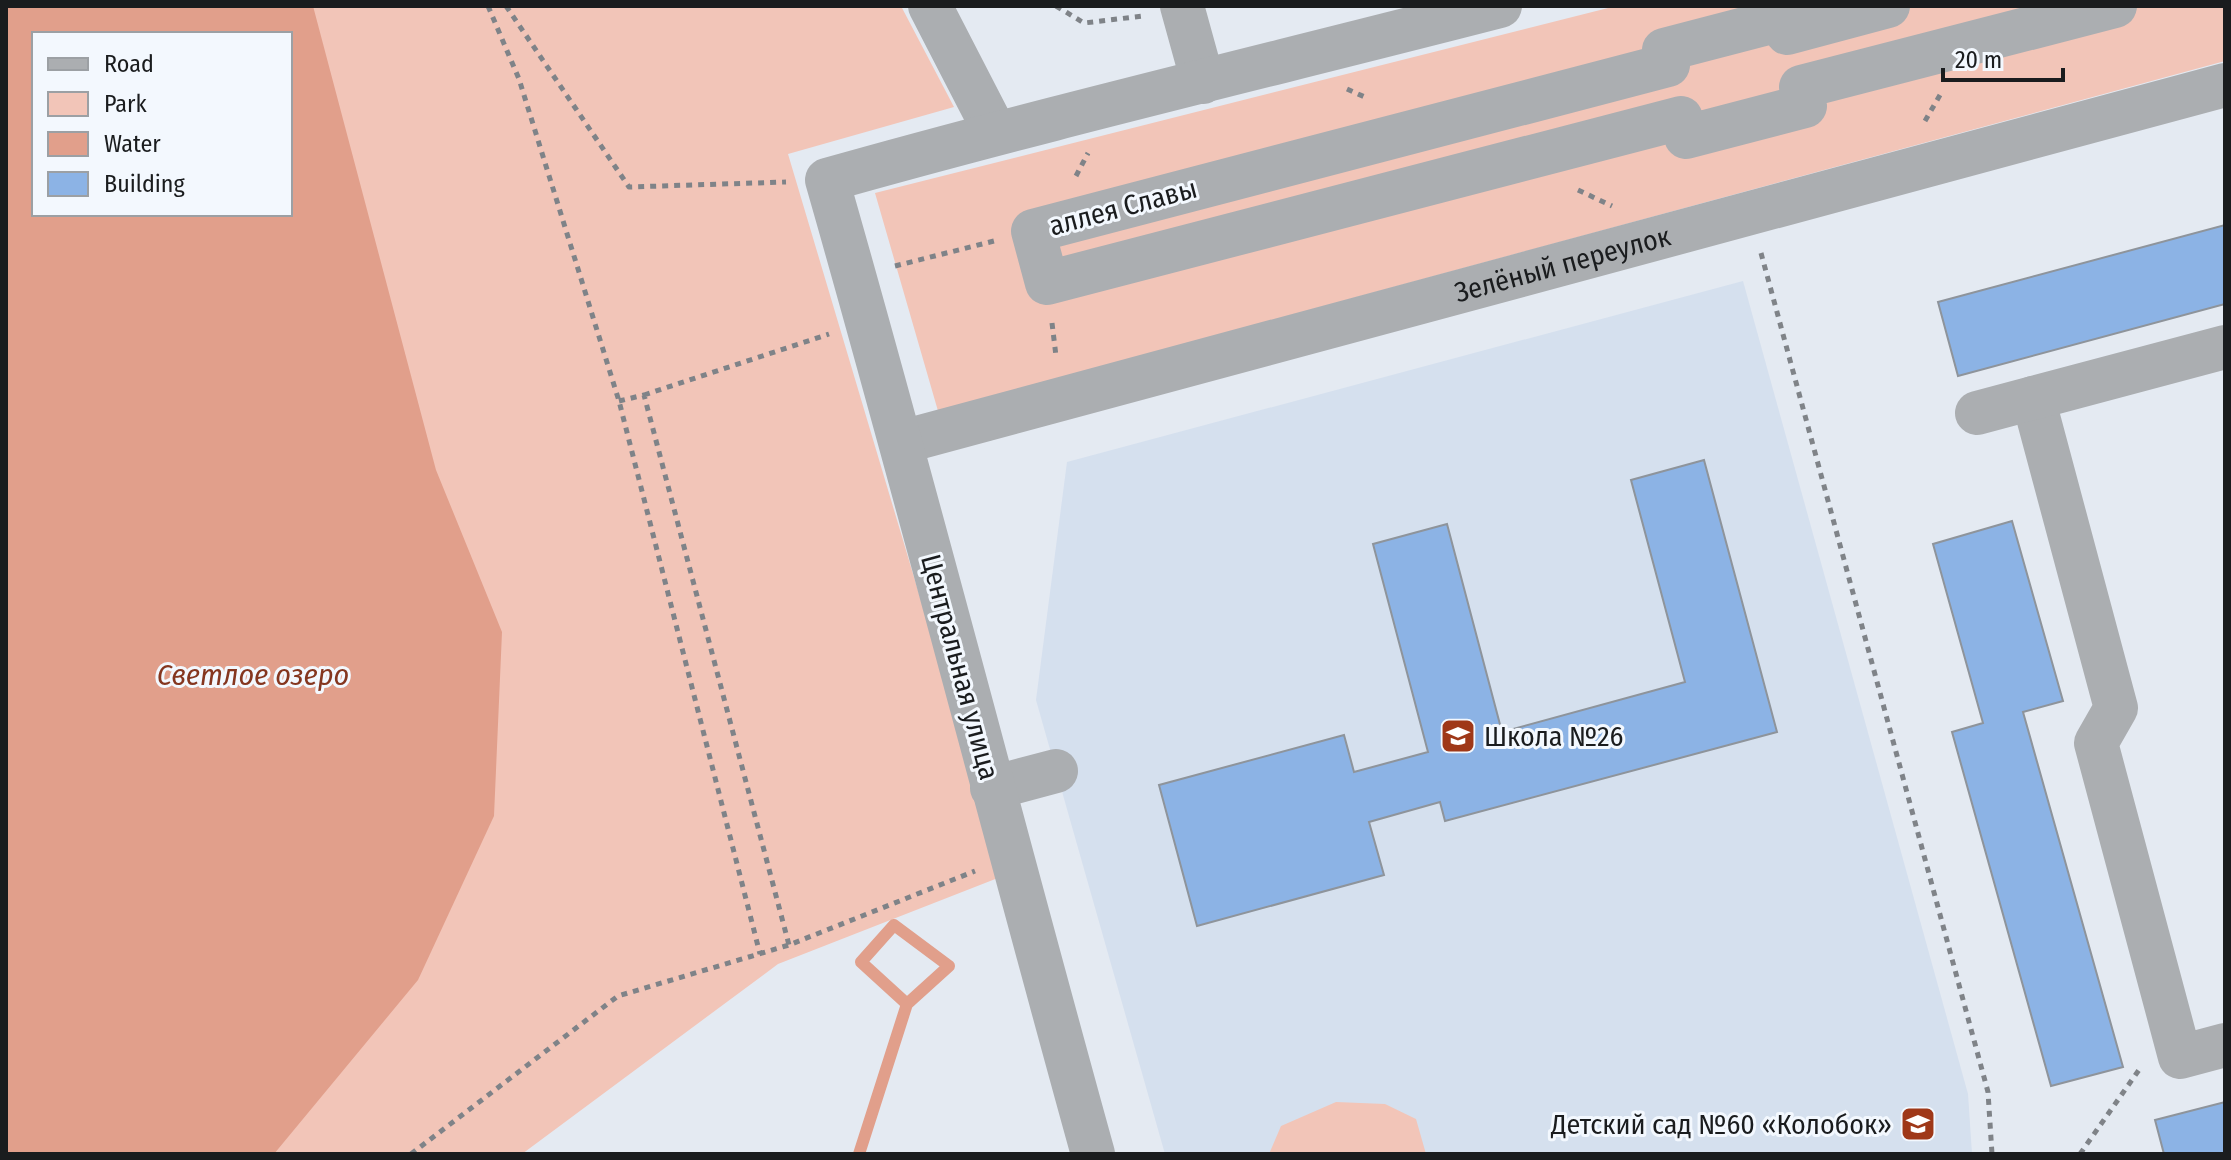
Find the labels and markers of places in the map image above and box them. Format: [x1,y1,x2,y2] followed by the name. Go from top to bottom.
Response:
[1439,717,1477,755] school or university icon: Школа №26
[1484,720,1624,753] place label: Школа №26
[1899,1105,1937,1143] school or university icon: Детский сад №60 «Колобок»
[1550,1108,1892,1141] place label: Детский сад №60 «Колобок»

